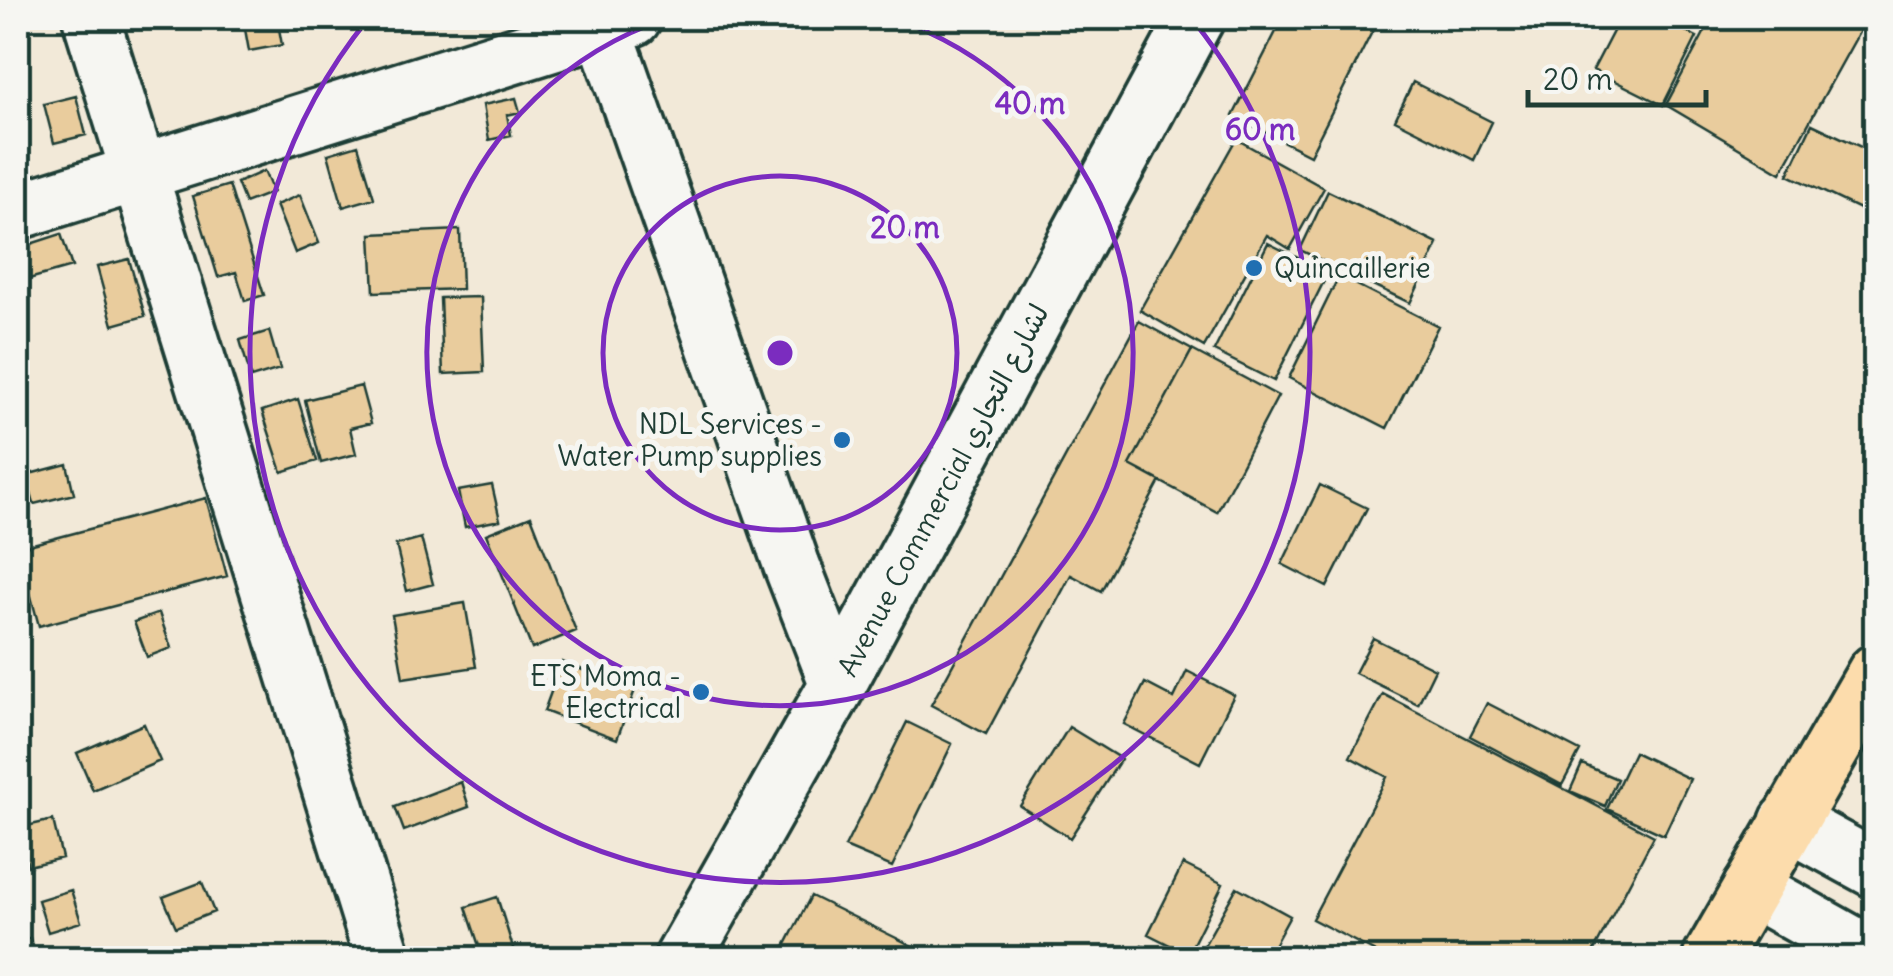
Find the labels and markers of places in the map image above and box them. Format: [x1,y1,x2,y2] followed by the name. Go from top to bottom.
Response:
[1274,250,1431,286] place label: Quincaillerie
[1243,257,1265,279] marker: Quincaillerie
[762,335,798,371] centre of rings
[557,406,822,474] place label: NDL Services - Water Pump supplies
[831,429,853,451] marker: NDL Services - Water Pump supplies
[530,658,681,726] place label: ETS Moma - Electrical
[690,681,712,703] marker: ETS Moma - Electrical

